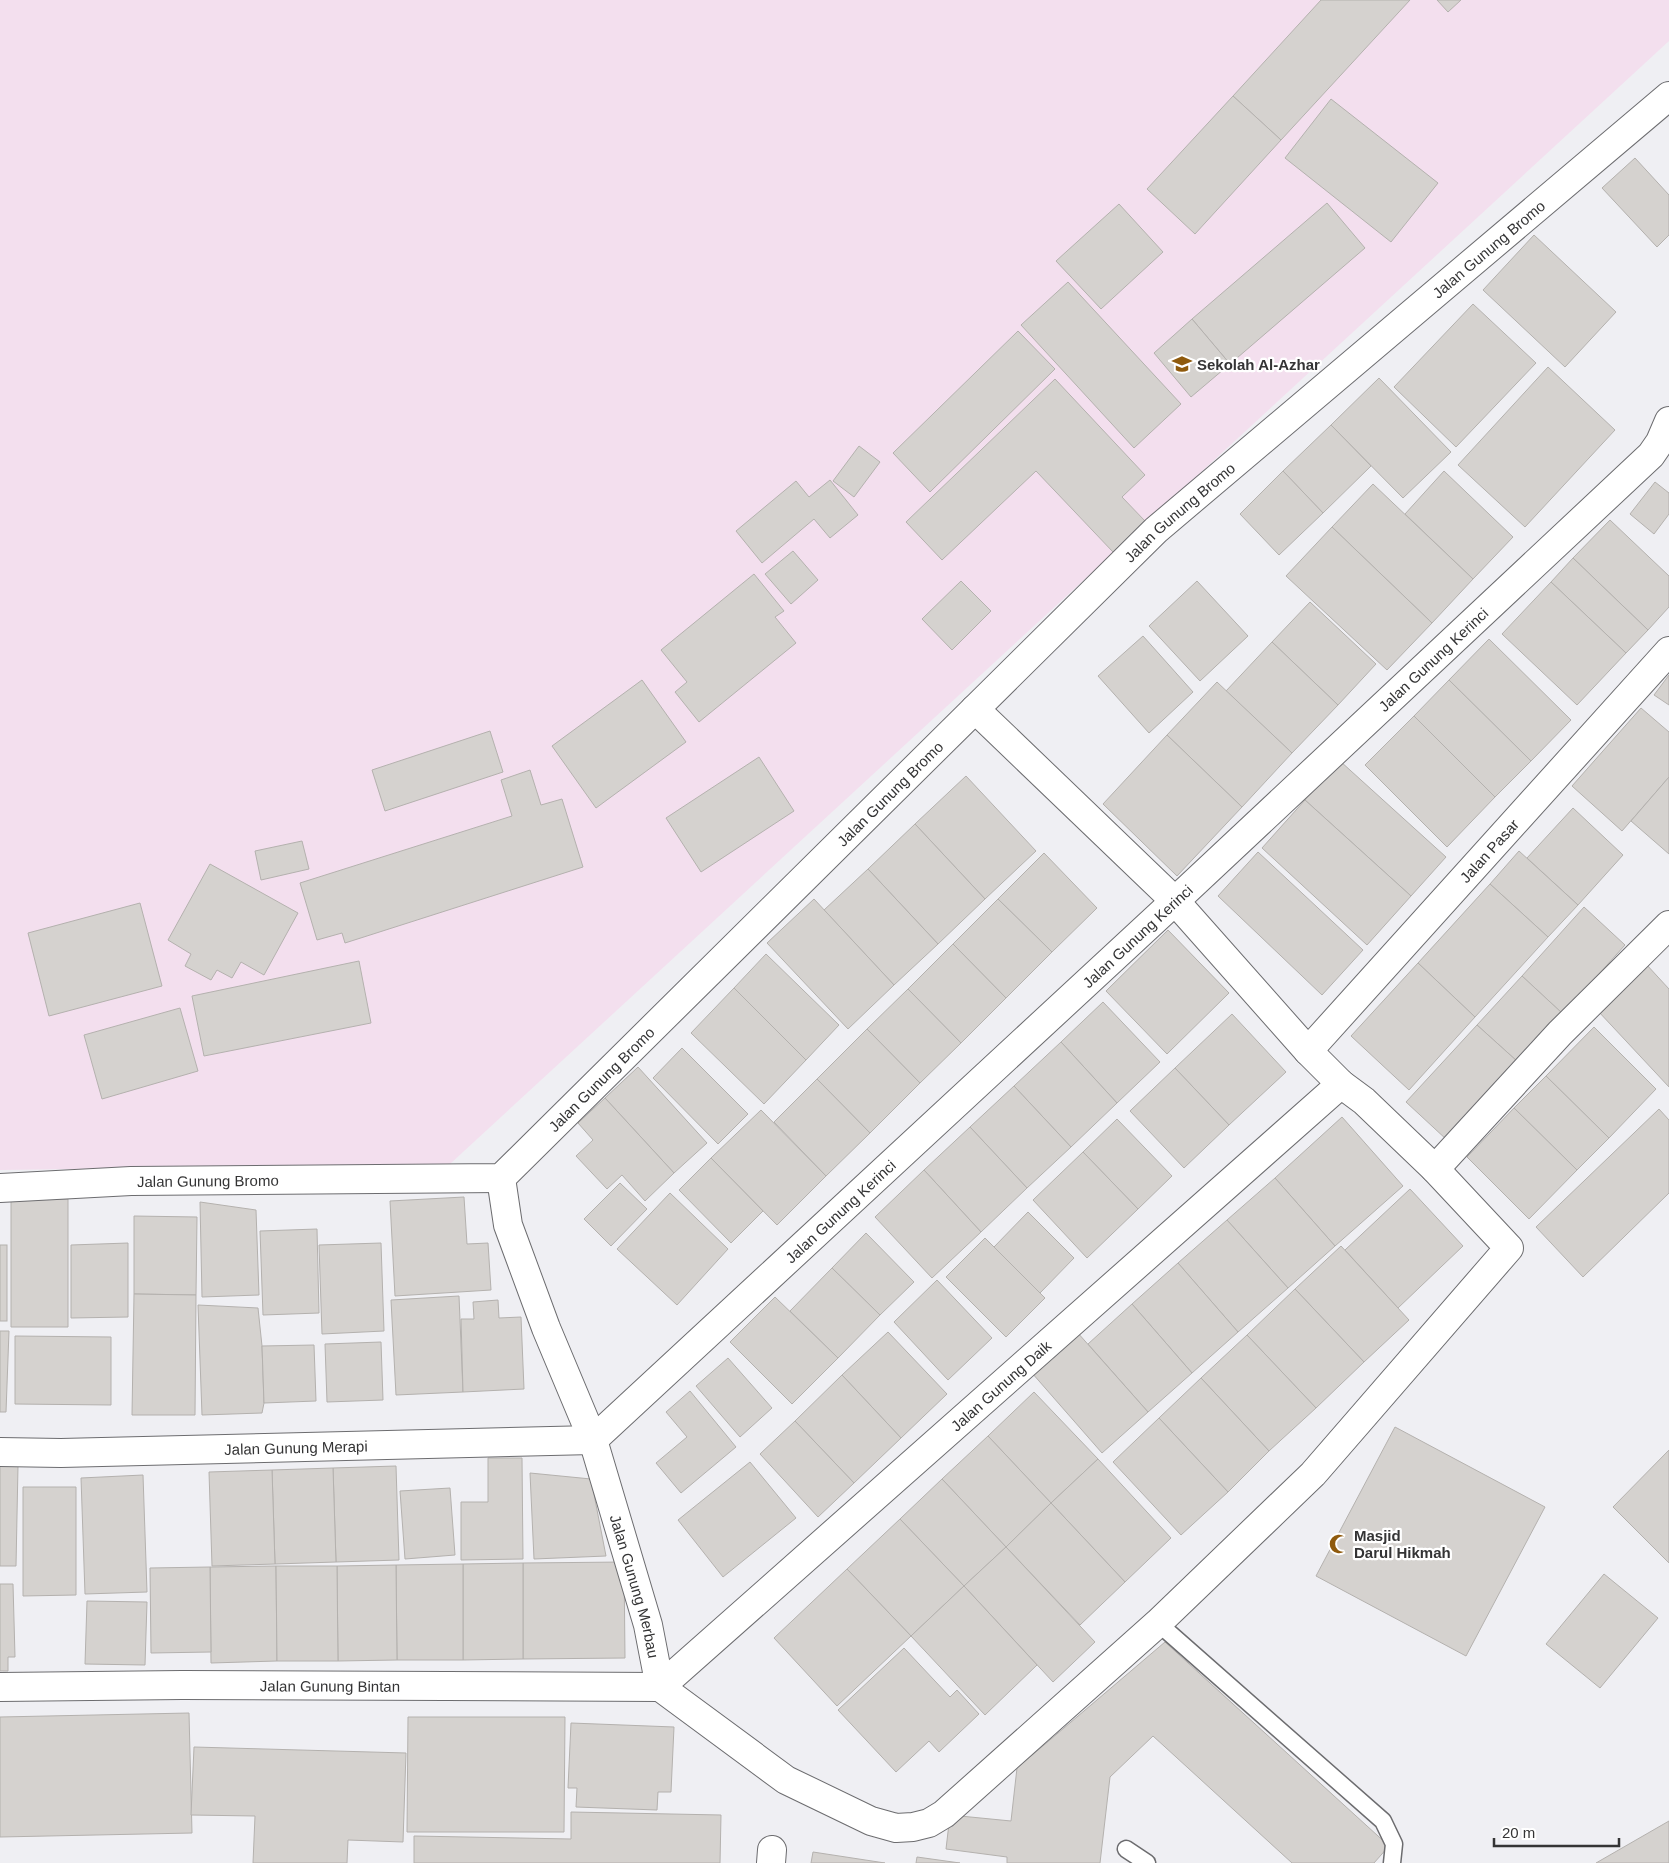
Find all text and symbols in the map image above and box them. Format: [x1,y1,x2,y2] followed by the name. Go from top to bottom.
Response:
[1429,196,1548,301] street label: Jalan Gunung Bromo
[1171,353,1193,375] school or university icon: Sekolah Al-Azhar
[1197,356,1320,373] place label: Sekolah Al-Azhar
[1121,459,1238,565] street label: Jalan Gunung Bromo
[1375,604,1491,715] street label: Jalan Gunung Kerinci
[833,738,946,849] street label: Jalan Gunung Bromo
[1456,815,1522,886] street label: Jalan Pasar
[1079,881,1196,991] street label: Jalan Gunung Kerinci
[545,1023,657,1135] street label: Jalan Gunung Bromo
[782,1156,899,1266] street label: Jalan Gunung Kerinci
[137,1171,279,1189] street label: Jalan Gunung Bromo
[947,1336,1054,1434] street label: Jalan Gunung Daik
[224,1437,368,1458] street label: Jalan Gunung Merapi
[607,1512,663,1659] street label: Jalan Gunung Merbau
[1354,1527,1451,1561] place label: Masjid Darul Hikmah
[1328,1533,1350,1555] mosque icon: Masjid Darul Hikmah
[260,1677,400,1694] street label: Jalan Gunung Bintan
[1494,1816,1619,1848] scale bar
[1502,1824,1535,1841] text: 20 m

